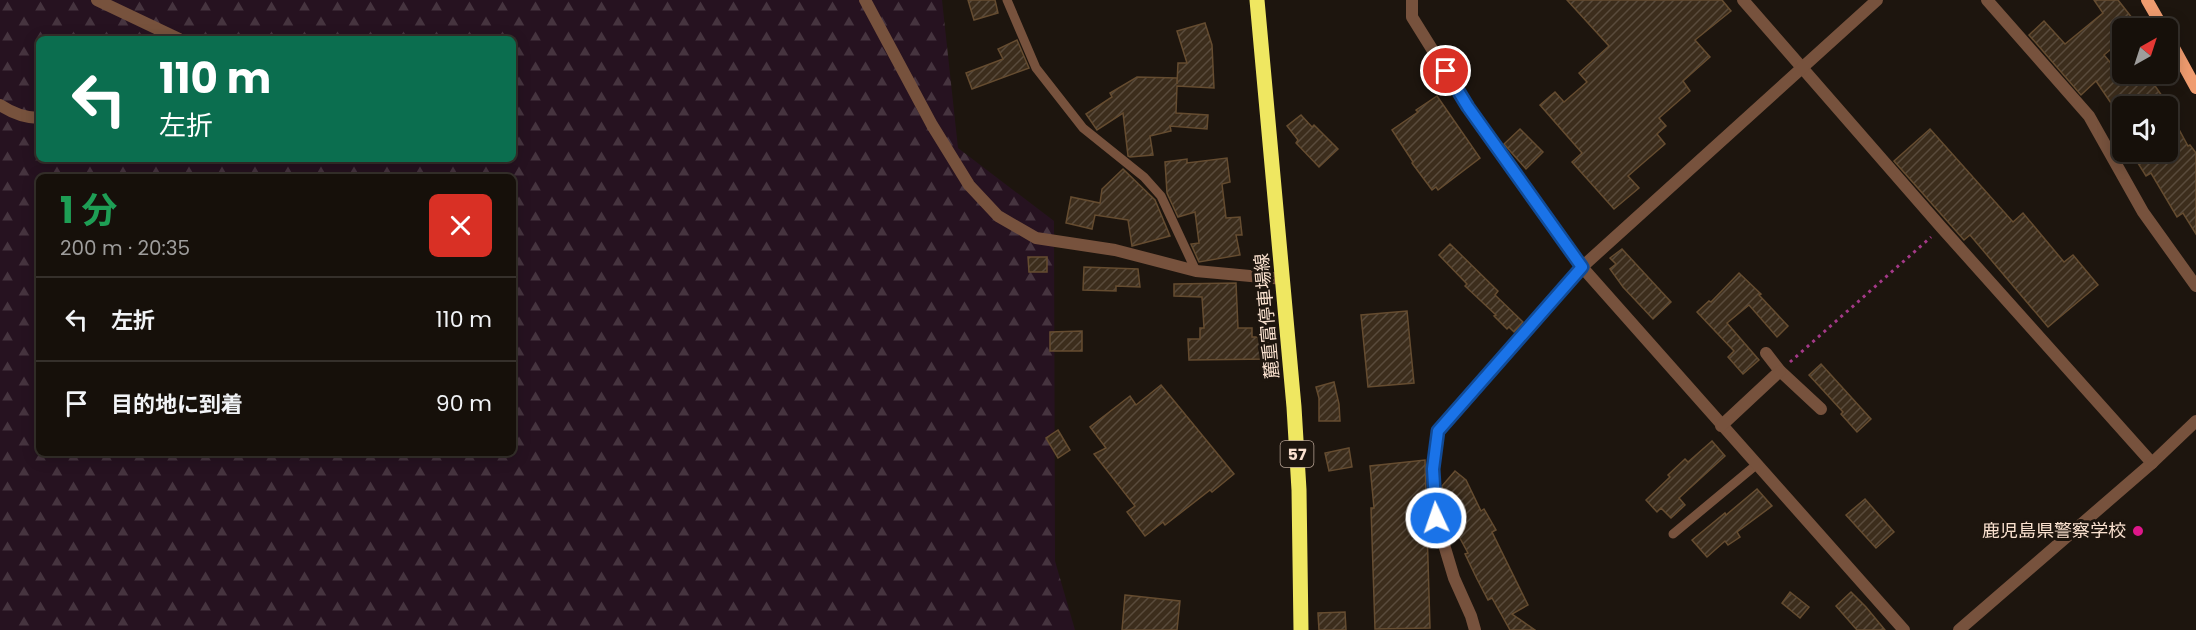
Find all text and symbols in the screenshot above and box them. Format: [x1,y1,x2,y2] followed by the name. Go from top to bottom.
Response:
[2112,18,2178,84] north arrow
[2112,18,2178,162] map controls
[1420,45,1471,96] pin
[159,49,271,108] text: 110 m
[1429,54,1462,87] icon: arrive
[60,60,138,138] icon: left
[2112,96,2178,162] button: sound
[159,107,213,144] text: 左折
[60,185,117,236] text: 1 分
[429,194,492,257] button: close
[60,234,190,262] text: 200 m · 20:35
[1249,252,1284,380] street label: 麓重富停車場線
[60,303,93,336] icon: left
[436,304,492,335] text: 110 m
[111,305,155,336] text: 左折
[60,387,93,420] icon: arrive
[436,388,492,419] text: 90 m
[111,389,243,420] text: 目的地に到着
[1280,441,1314,467] road number: 57
[1404,486,1468,550] position arrow
[1982,518,2126,543] place label: 鹿児島県警察学校
[2131,524,2145,538] marker: 鹿児島県警察学校

